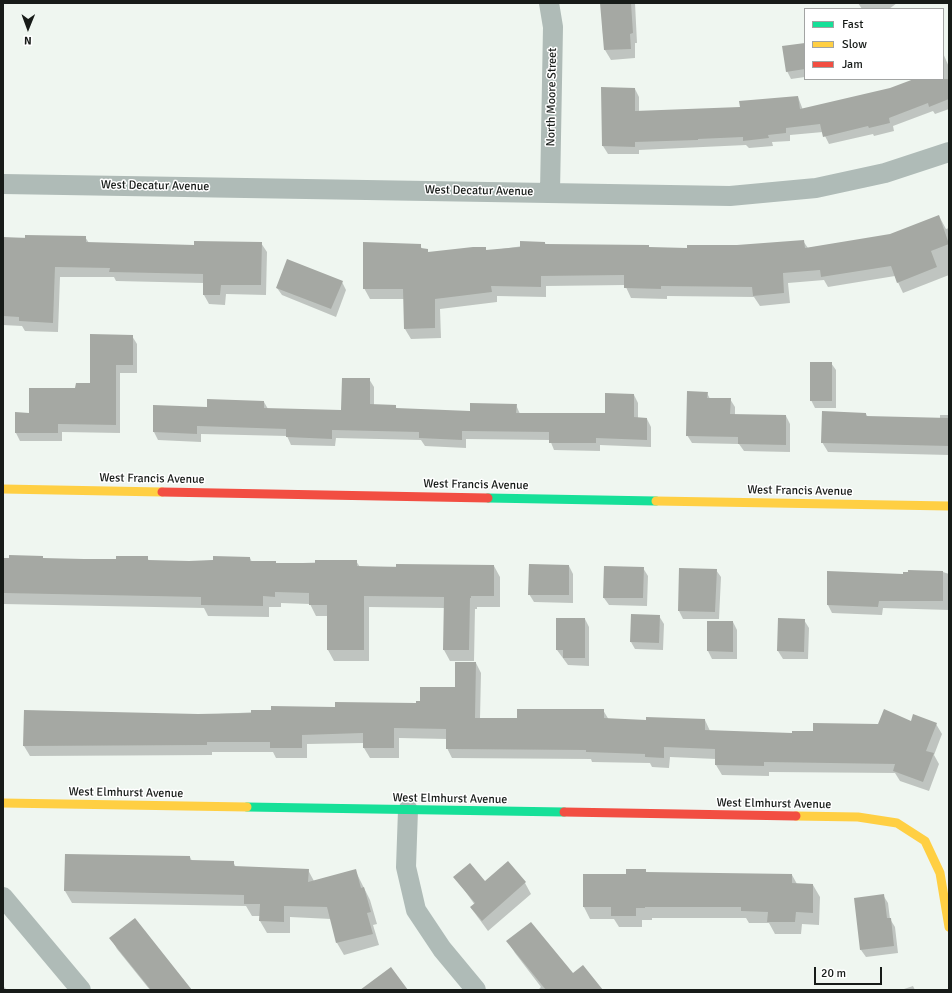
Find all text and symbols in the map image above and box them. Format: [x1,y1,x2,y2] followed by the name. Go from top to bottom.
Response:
[8,8,48,48] north arrow
[804,8,944,80] legend
[842,17,863,32] text: Fast
[24,34,32,47] text: N
[842,37,867,52] text: Slow
[544,48,560,146] street label: North Moore Street
[842,57,863,72] text: Jam
[101,178,209,194] street label: West Decatur Avenue
[425,183,533,199] street label: West Decatur Avenue
[99,471,205,487] street label: West Francis Avenue
[423,477,529,493] street label: West Francis Avenue
[747,483,853,499] street label: West Francis Avenue
[68,785,184,801] street label: West Elmhurst Avenue
[392,791,508,807] street label: West Elmhurst Avenue
[716,796,832,812] street label: West Elmhurst Avenue
[816,959,884,985] scale bar
[821,966,846,981] text: 20 m

